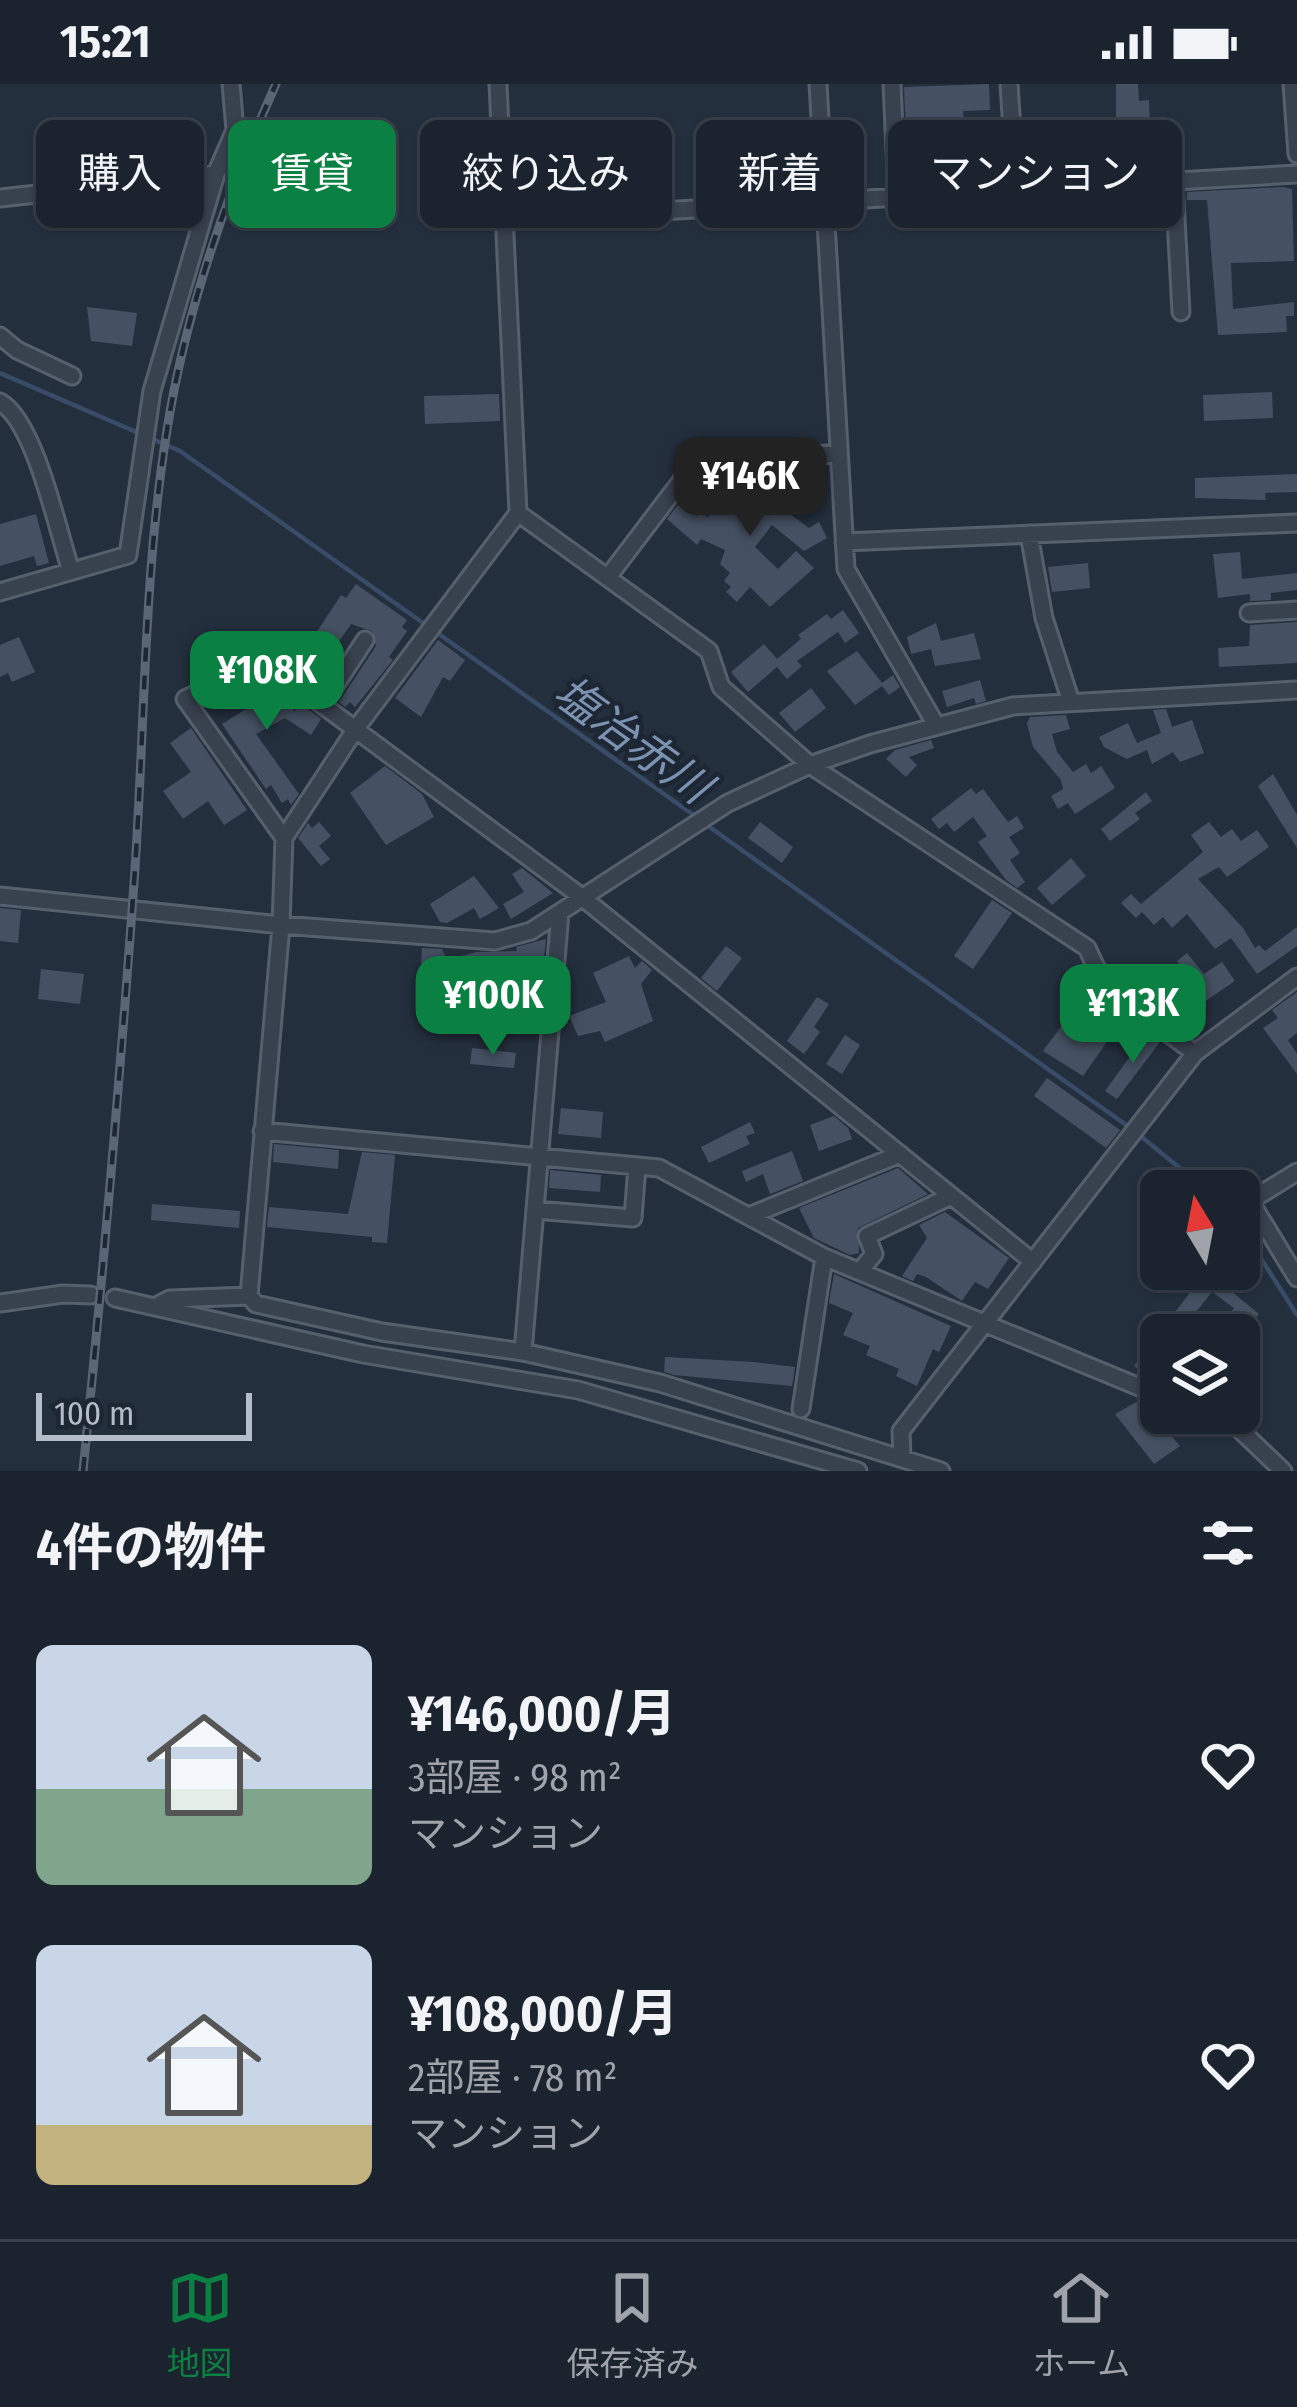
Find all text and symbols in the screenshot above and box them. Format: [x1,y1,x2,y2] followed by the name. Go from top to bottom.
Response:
[60,15,151,69] text: 15:21
[36,120,204,228] chip: 購入
[228,120,396,228] chip: 賃貸
[420,120,672,228] chip: 絞り込み
[696,120,864,228] chip: 新着
[888,120,1182,228] chip: マンション
[666,437,834,539] pin: ¥146K
[701,453,799,499] text: ¥146K
[183,631,351,733] pin: ¥108K
[217,647,317,693] text: ¥108K
[543,665,724,817] water label: 塩冶赤川
[409,956,577,1058] pin: ¥100K
[1049,964,1217,1066] pin: ¥113K
[443,972,543,1018] text: ¥100K
[1087,980,1179,1026] text: ¥113K
[1140,1170,1260,1290] north arrow
[1140,1170,1260,1434] map controls
[1140,1314,1260,1434] button: layers
[36,1387,252,1440] scale bar
[54,1394,134,1434] text: 100 m
[1195,1510,1261,1576] icon: filters
[36,1517,266,1579] text: 4件の物件
[408,1683,677,1745] text: ¥146,000/月
[132,1693,276,1837] icon: home
[1195,1732,1261,1798] icon: heart
[408,1755,622,1801] text: 3部屋 · 98 m²
[408,1811,603,1857] text: マンション
[408,1983,678,2045] text: ¥108,000/月
[132,1993,276,2137] icon: home
[1195,2032,1261,2098] icon: heart
[408,2055,617,2101] text: 2部屋 · 78 m²
[408,2111,603,2157] text: マンション
[167,2265,233,2385] tab: 地図
[566,2265,698,2385] tab: 保存済み
[1032,2265,1130,2385] tab: ホーム

